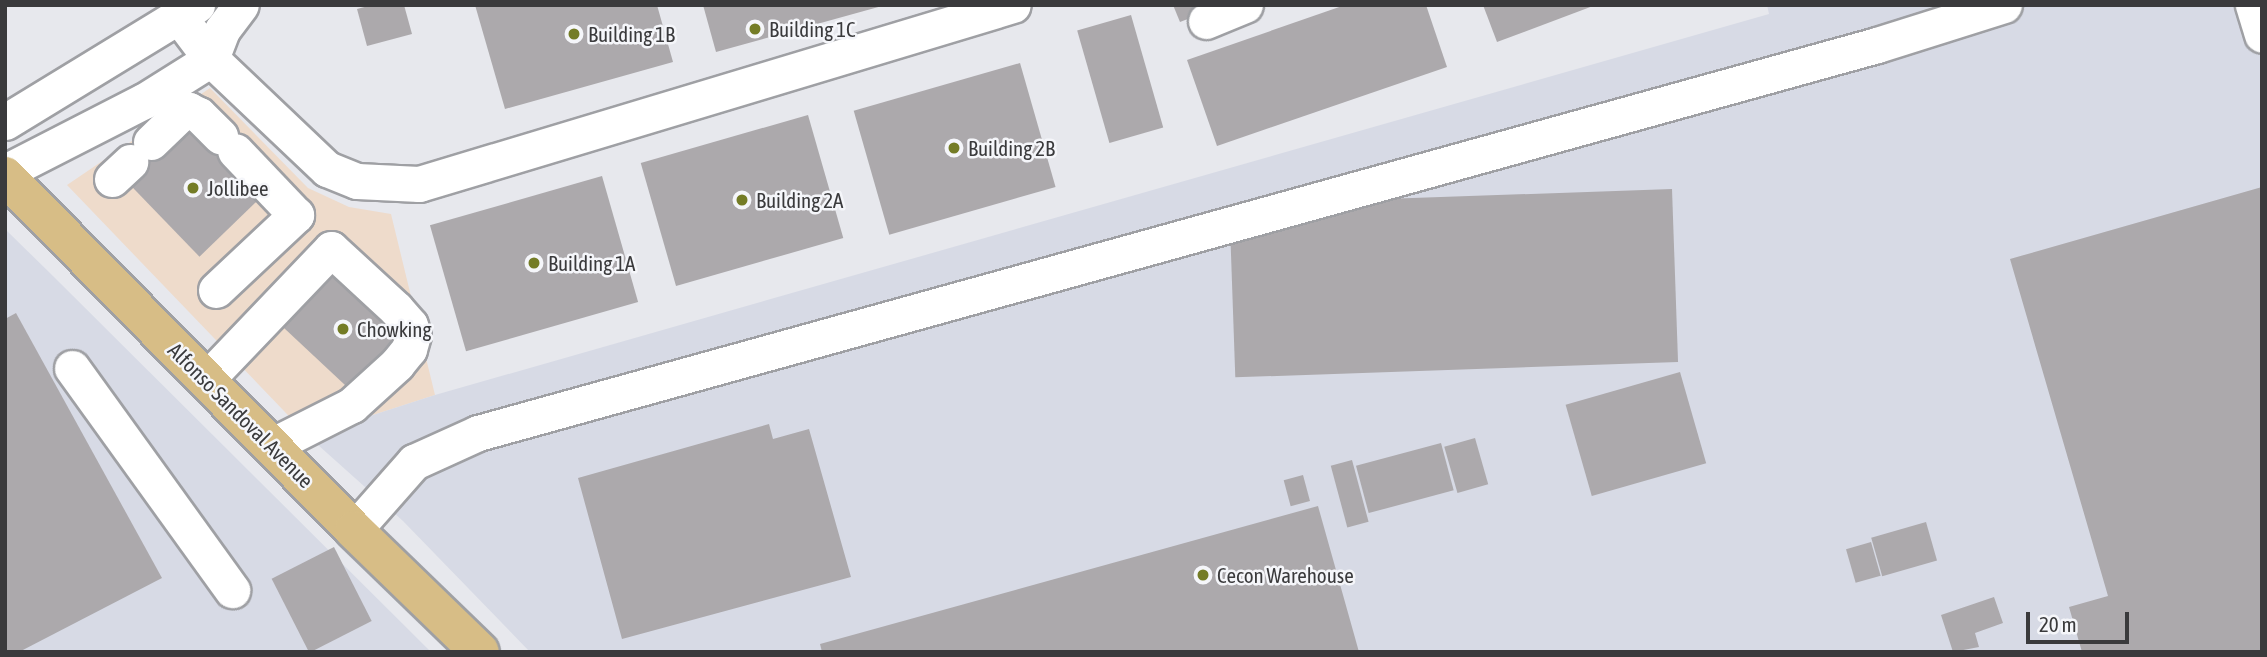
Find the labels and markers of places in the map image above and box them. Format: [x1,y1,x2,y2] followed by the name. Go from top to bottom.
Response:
[769,16,855,42] place label: Building 1C
[588,21,675,47] place label: Building 1B
[747,21,763,37] marker: Building 1C
[566,26,582,42] marker: Building 1B
[968,135,1055,161] place label: Building 2B
[946,140,962,156] marker: Building 2B
[207,175,268,201] place label: Jollibee
[185,180,201,196] marker: Jollibee
[756,187,843,213] place label: Building 2A
[734,192,750,208] marker: Building 2A
[548,250,635,276] place label: Building 1A
[526,255,542,271] marker: Building 1A
[357,316,431,342] place label: Chowking
[335,321,351,337] marker: Chowking
[1217,562,1354,588] place label: Cecon Warehouse
[1195,567,1211,583] marker: Cecon Warehouse

